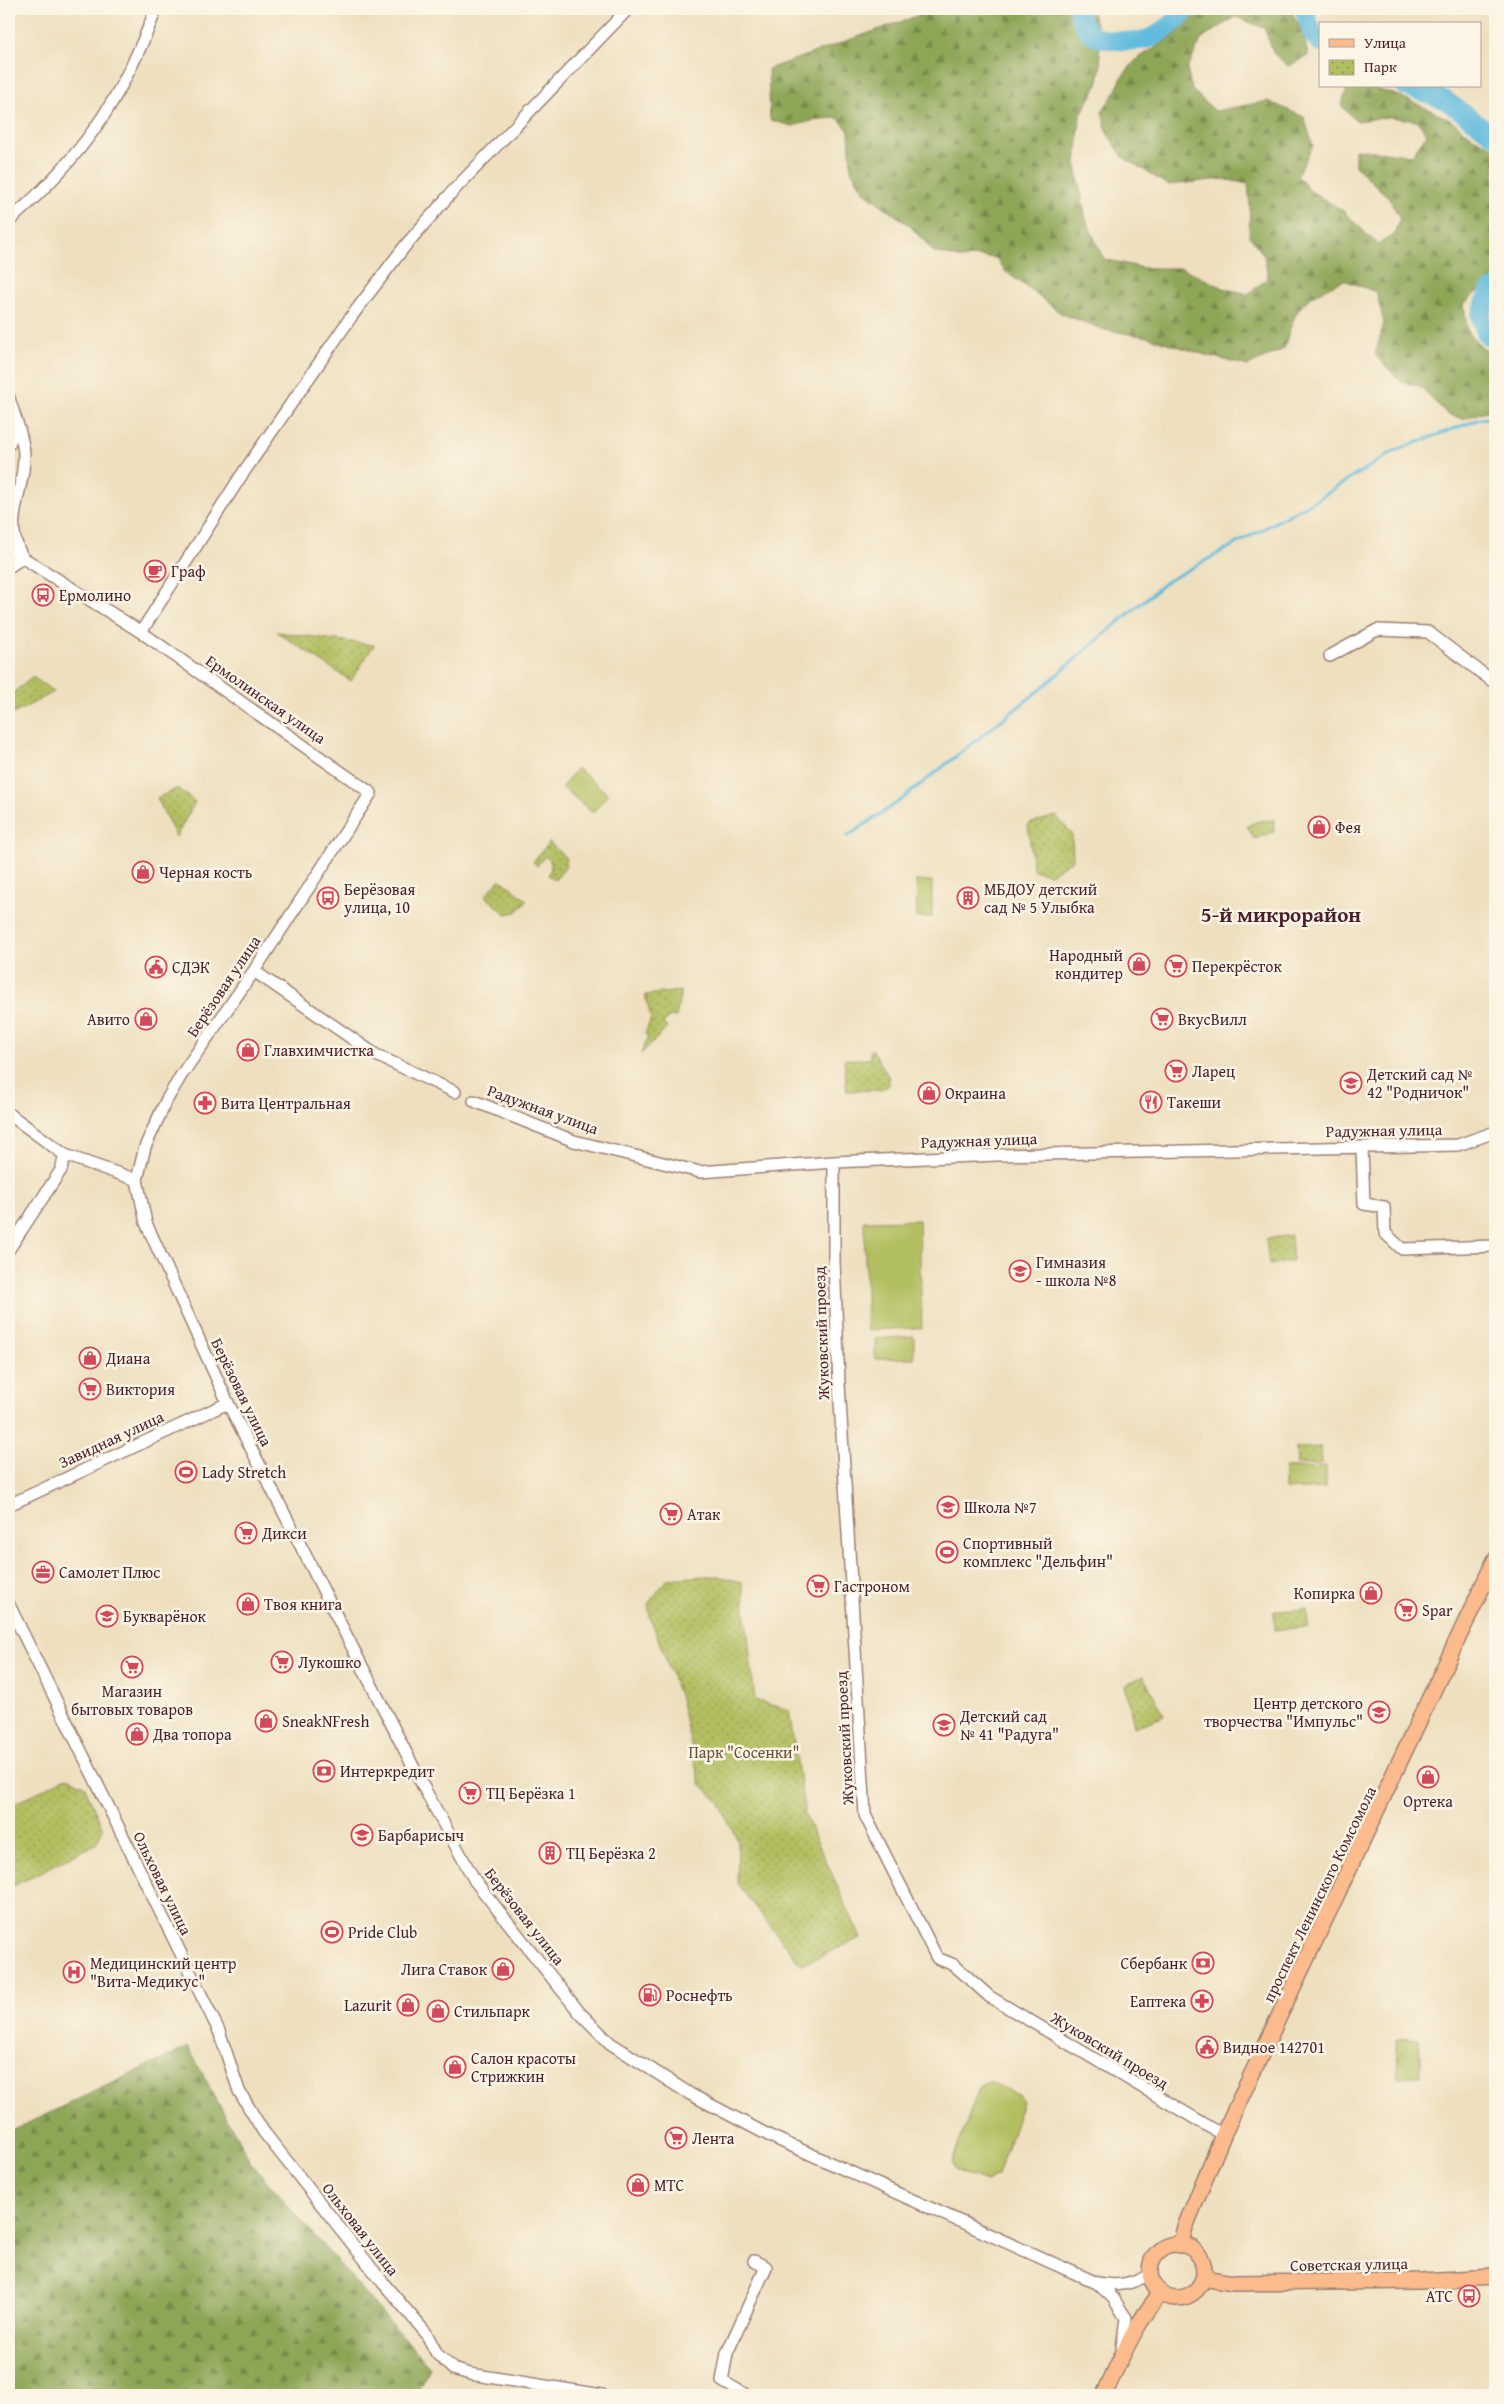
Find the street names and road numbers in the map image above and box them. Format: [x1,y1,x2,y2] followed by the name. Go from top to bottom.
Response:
[201,648,331,750] street label: Ермолинская улица
[180,930,266,1042] street label: Берёзовая улица
[484,1078,602,1140] street label: Радужная улица
[1326,1117,1443,1143] street label: Радужная улица
[920,1126,1038,1154] street label: Радужная улица
[807,1265,835,1401] street label: Жуковский проезд
[205,1334,279,1451] street label: Берёзовая улица
[54,1404,168,1474] street label: Завидная улица
[829,1670,860,1806] street label: Жуковский проезд
[1256,1782,1382,2006] street label: проспект Ленинского Комсомола
[128,1827,199,1939] street label: Ольховая улица
[479,1862,571,1970] street label: Берёзовая улица
[1046,2005,1174,2095] street label: Жуковский проезд
[317,2177,405,2281] street label: Ольховая улица
[1290,2251,1408,2277] street label: Советская улица

